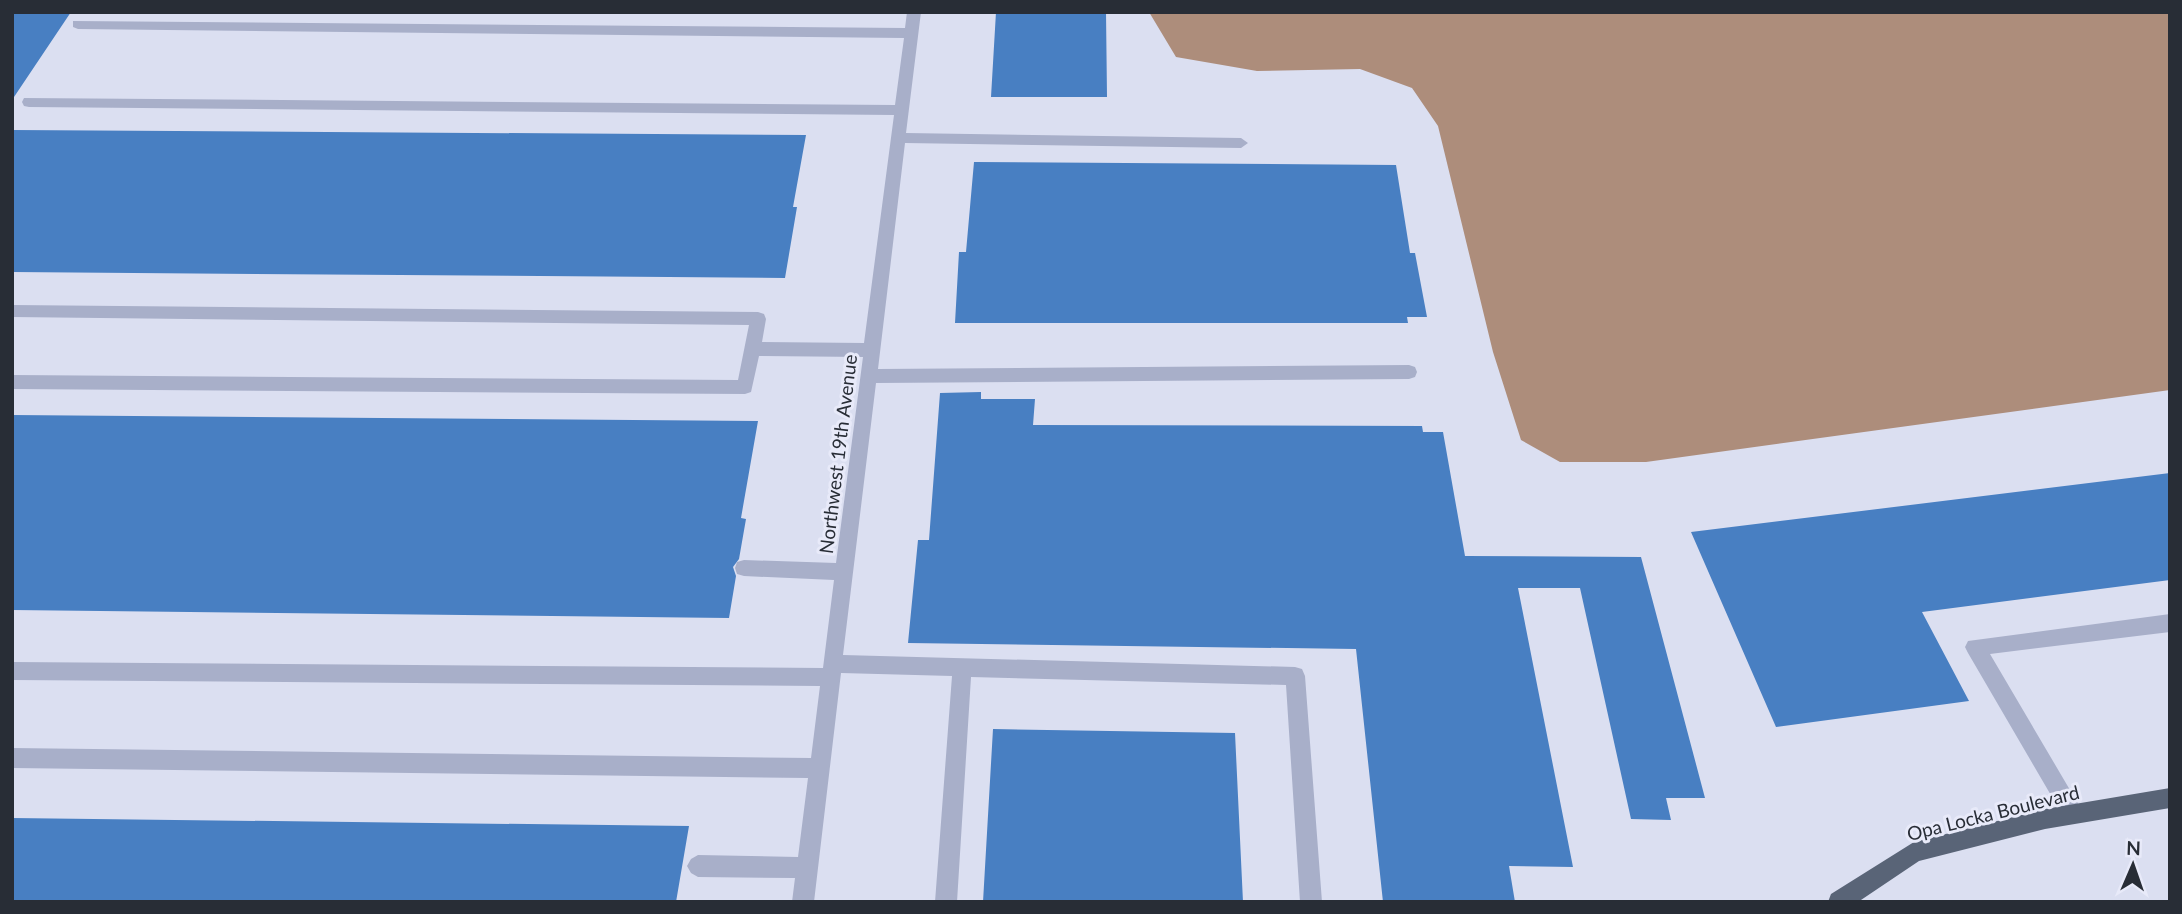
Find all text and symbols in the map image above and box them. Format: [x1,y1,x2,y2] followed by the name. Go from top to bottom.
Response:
[814,353,861,555] street label: Northwest 19th Avenue
[1904,780,2081,845] street label: Opa Locka Boulevard
[2098,830,2168,900] north arrow
[2126,836,2141,859] text: N

